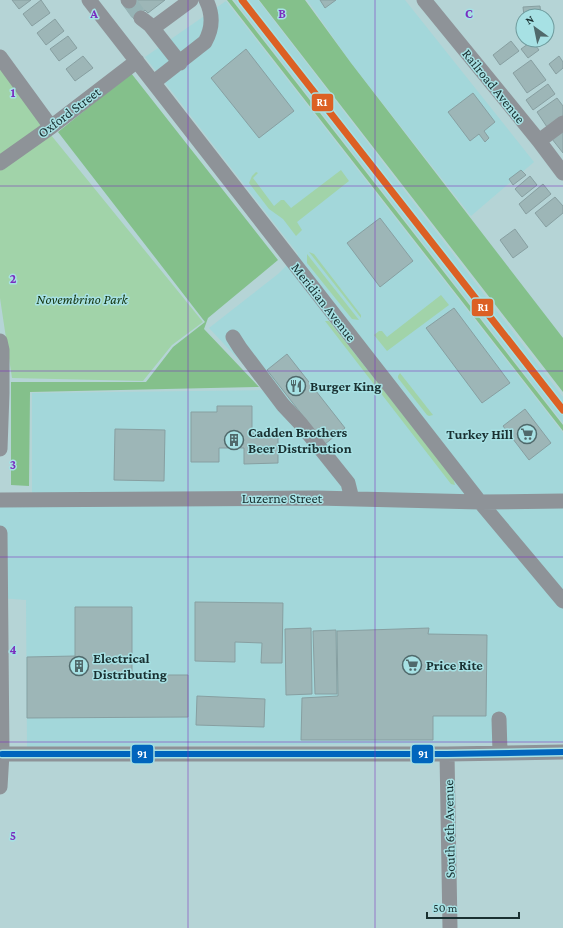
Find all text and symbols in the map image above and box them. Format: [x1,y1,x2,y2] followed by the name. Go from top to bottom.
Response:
[89,6,98,21] text: A
[278,6,286,21] text: B
[465,6,473,21] text: C
[515,8,555,48] north arrow
[523,12,536,27] text: N
[459,46,529,126] street label: Railroad Avenue
[34,83,104,141] street label: Oxford Street
[11,85,16,100] text: 1
[311,93,334,112] line badge: R1
[317,96,327,108] text: R1
[288,260,360,344] street label: Meridian Avenue
[10,271,17,286] text: 2
[36,291,129,307] park label: Novembrino Park
[471,298,494,317] line badge: R1
[478,301,488,313] text: R1
[285,375,307,397] restaurant icon: Burger King
[310,378,381,394] place label: Burger King
[516,423,538,445] supermarket icon: Turkey Hill
[248,424,352,456] place label: Cadden Brothers Beer Distribution
[446,426,513,442] place label: Turkey Hill
[223,429,245,451] building icon: Cadden Brothers Beer Distribution
[10,457,16,472] text: 3
[242,490,323,506] street label: Luzerne Street
[9,642,17,657] text: 4
[93,650,167,682] place label: Electrical Distributing
[401,654,423,676] supermarket icon: Price Rite
[68,655,90,677] building icon: Electrical Distributing
[426,657,483,673] place label: Price Rite
[131,744,154,764] line badge: 91
[411,744,434,764] line badge: 91
[137,748,147,760] text: 91
[418,748,428,760] text: 91
[440,779,458,879] street label: South 6th Avenue
[10,828,16,843] text: 5
[427,894,519,920] scale bar
[433,901,458,915] text: 50 m

